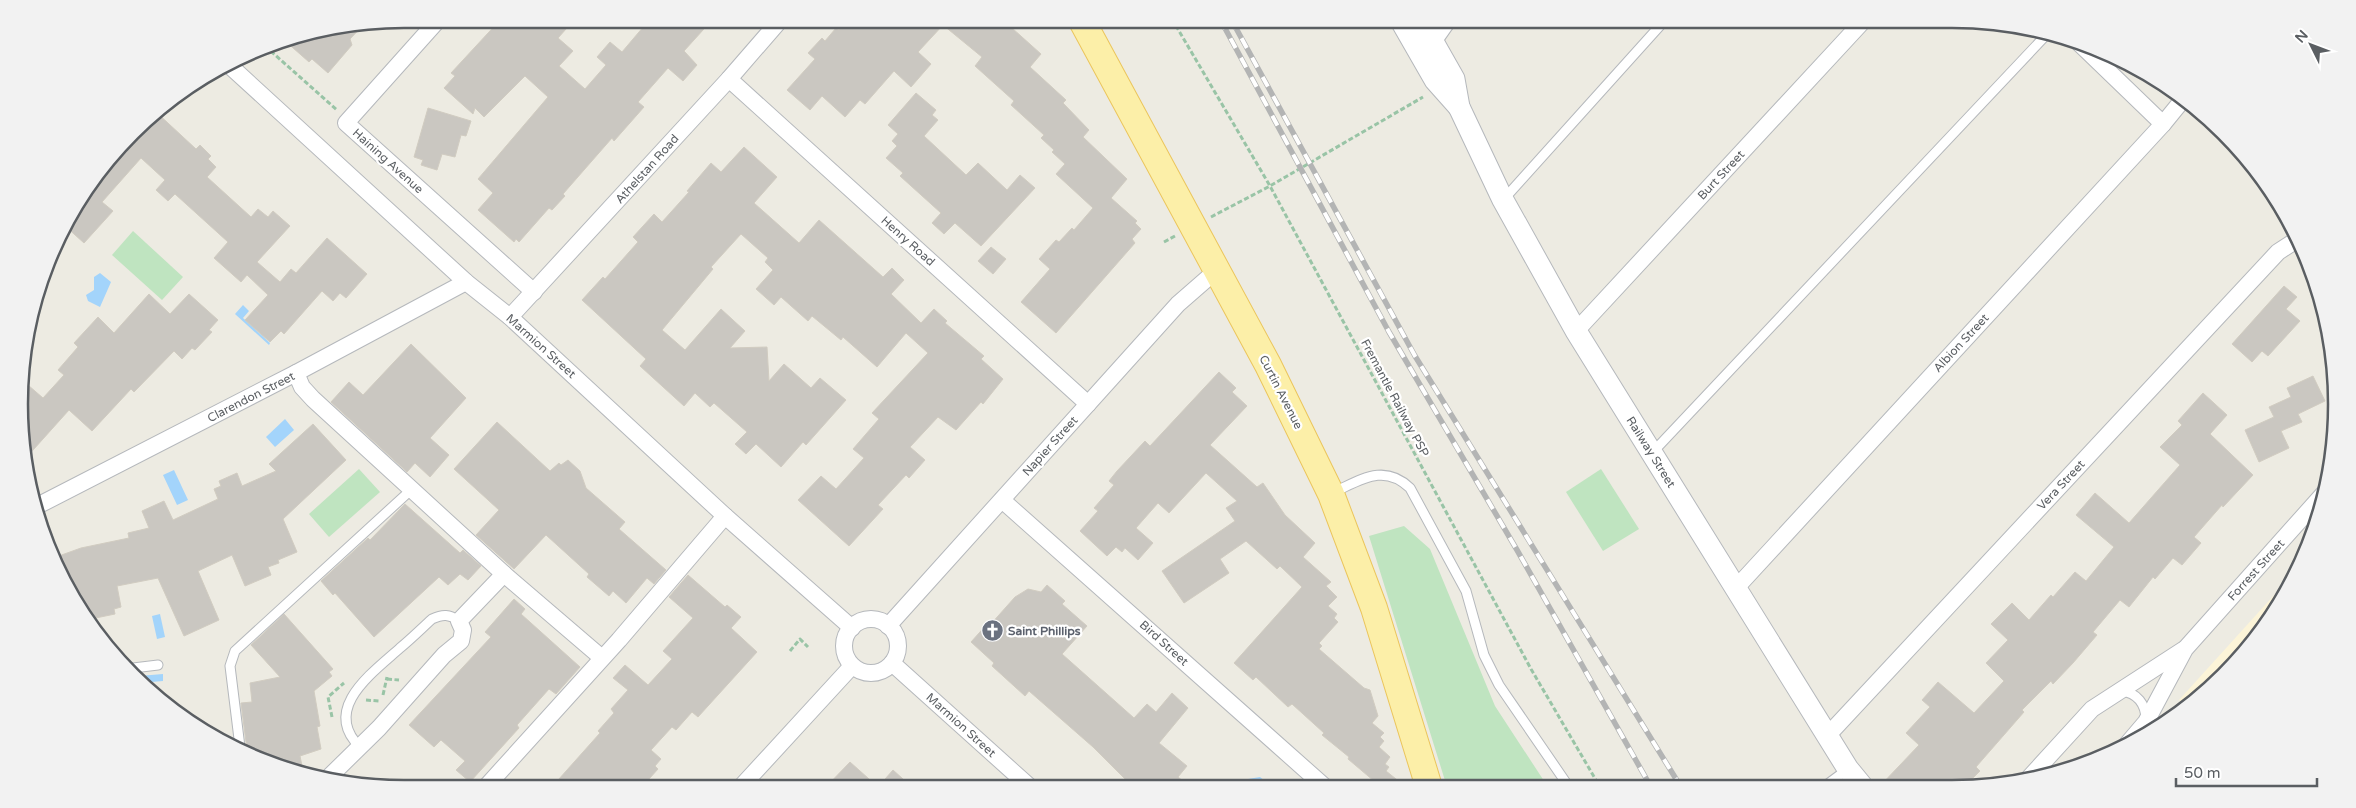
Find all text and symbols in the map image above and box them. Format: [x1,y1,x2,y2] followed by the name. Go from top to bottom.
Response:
[2286,20,2336,70] north arrow
[2292,27,2312,47] text: N
[350,126,426,196] street label: Haining Avenue
[612,132,682,206] street label: Athelstan Road
[1695,147,1748,202] street label: Burt Street
[878,213,938,269] street label: Henry Road
[503,311,579,381] street label: Marmion Street
[1930,311,1992,375] street label: Albion Street
[1358,337,1432,459] street label: Fremantle Railway PSP
[1256,353,1306,431] street label: Curtin Avenue
[205,369,297,425] street label: Clarendon Street
[1019,413,1081,479] street label: Napier Street
[1624,414,1679,490] street label: Railway Street
[2034,457,2088,513] street label: Vera Street
[2225,536,2287,604] street label: Forrest Street
[1137,618,1192,669] street label: Bird Street
[980,619,1004,643] church icon: Saint Phillips
[1008,624,1081,639] place label: Saint Phillips
[923,690,999,760] street label: Marmion Street
[2176,756,2317,788] scale bar
[2184,764,2221,782] text: 50 m

